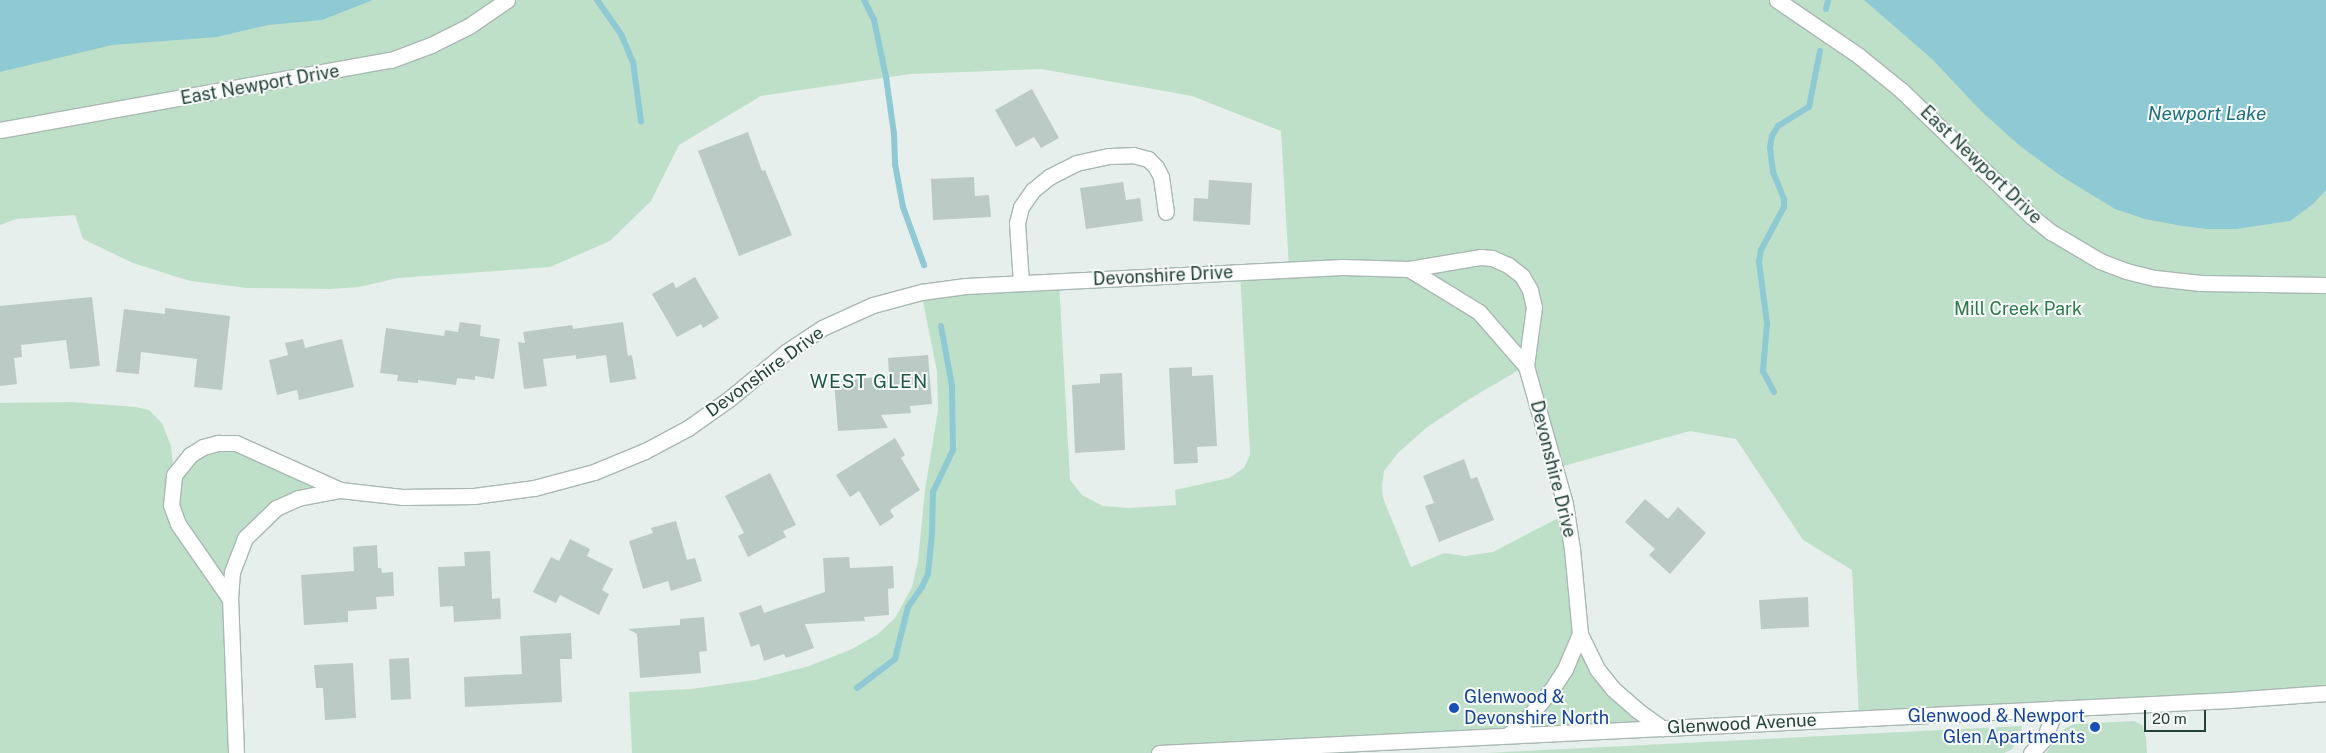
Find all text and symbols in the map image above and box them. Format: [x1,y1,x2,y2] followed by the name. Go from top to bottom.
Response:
[179,60,341,110] street label: East Newport Drive
[1916,101,2046,229] street label: East Newport Drive
[2148,103,2266,125] water label: Newport Lake
[1092,262,1234,290] street label: Devonshire Drive
[1954,298,2082,320] park label: Mill Creek Park
[702,322,828,422] street label: Devonshire Drive
[809,371,929,393] district label: WEST GLEN
[1526,398,1580,540] street label: Devonshire Drive
[1464,687,1609,730] place label: Glenwood & Devonshire North
[2146,700,2208,732] scale bar
[1448,702,1460,714] marker: Glenwood & Devonshire North
[1908,706,2085,749] place label: Glenwood & Newport Glen Apartments
[1667,709,1817,739] street label: Glenwood Avenue
[2152,710,2187,727] text: 20 m
[2089,721,2101,733] marker: Glenwood & Newport Glen Apartments

